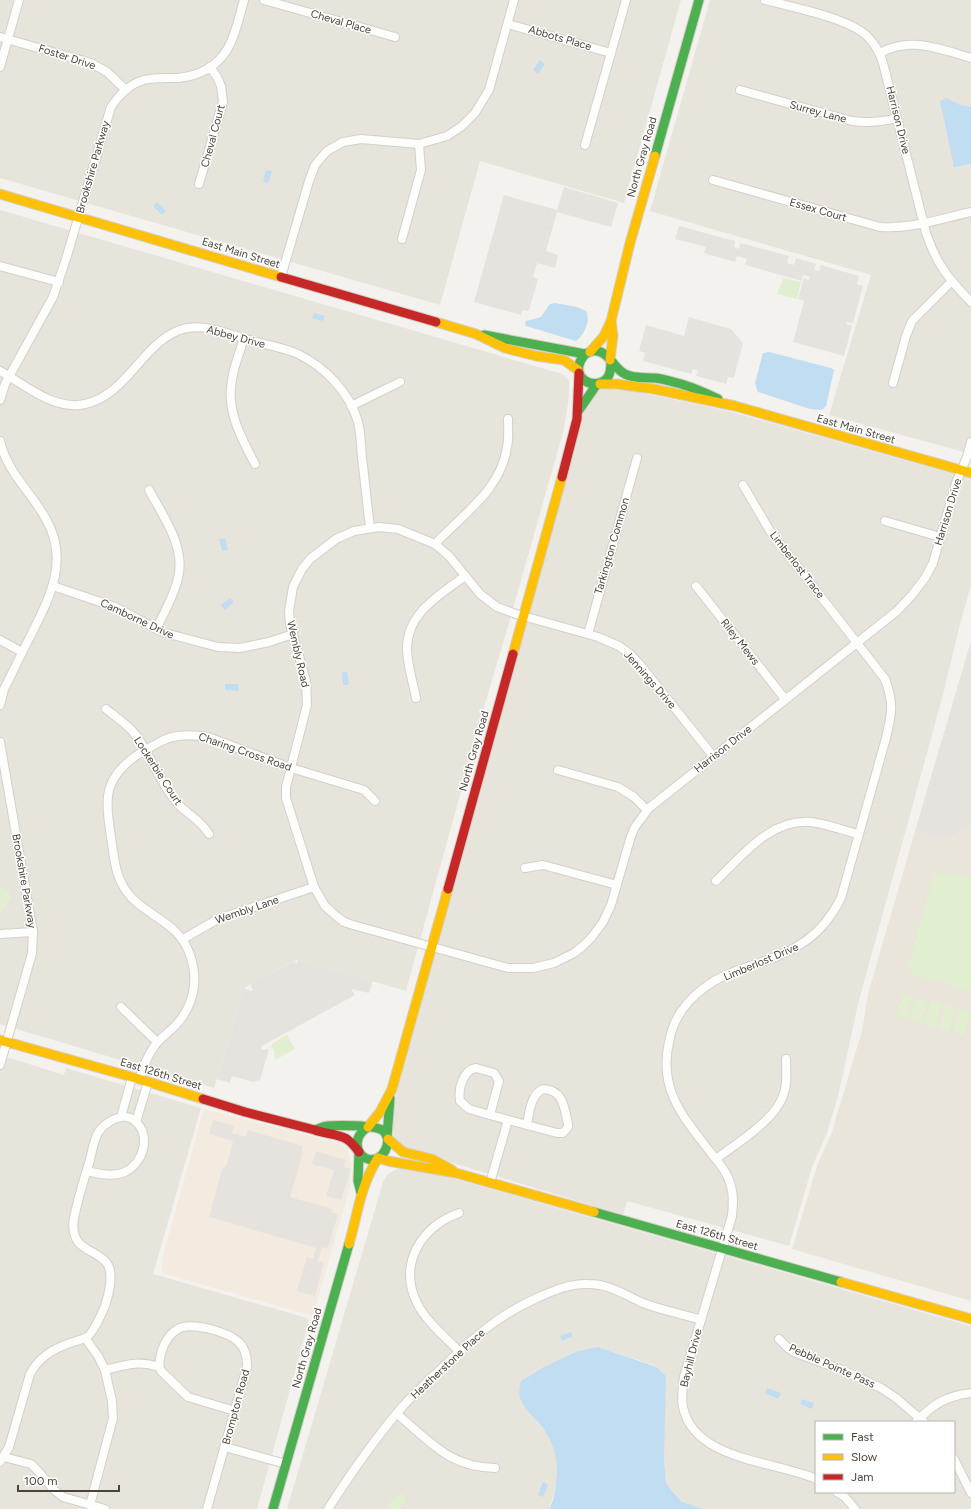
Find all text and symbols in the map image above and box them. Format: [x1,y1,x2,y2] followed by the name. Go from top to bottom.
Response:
[309,7,373,37] street label: Cheval Place
[527,23,593,53] street label: Abbots Place
[37,42,97,72] street label: Foster Drive
[883,85,913,155] street label: Harrison Drive
[788,98,848,126] street label: Surrey Lane
[198,103,228,169] street label: Cheval Court
[624,115,660,199] street label: North Gray Road
[74,119,112,215] street label: Brookshire Parkway
[788,196,848,224] street label: Essex Court
[200,235,282,271] street label: East Main Street
[205,323,267,351] street label: Abbey Drive
[815,412,897,446] street label: East Main Street
[932,477,964,547] street label: Harrison Drive
[592,496,632,596] street label: Tarkington Common
[767,529,827,601] street label: Limberlost Trace
[98,596,176,642] street label: Camborne Drive
[718,616,762,668] street label: Riley Mews
[284,619,312,689] street label: Wembly Road
[621,648,679,712] street label: Jennings Drive
[456,709,492,793] street label: North Gray Road
[692,722,754,776] street label: Harrison Drive
[197,730,293,774] street label: Charing Cross Road
[131,734,185,808] street label: Lockerbie Court
[9,833,39,929] street label: Brookshire Parkway
[214,893,280,927] street label: Wembly Lane
[722,940,800,984] street label: Limberlost Drive
[119,1055,203,1093] street label: East 126th Street
[674,1217,760,1253] street label: East 126th Street
[289,1306,325,1390] street label: North Gray Road
[408,1326,488,1402] street label: Heatherstone Place
[677,1327,705,1389] street label: Bayhill Drive
[787,1341,877,1391] street label: Pebble Pointe Pass
[220,1368,252,1446] street label: Brompton Road
[815,1421,955,1493] legend
[851,1430,874,1444] text: Fast
[851,1450,878,1464] text: Slow
[18,1467,119,1493] scale bar
[851,1470,874,1484] text: Jam
[24,1474,58,1488] text: 100 m

